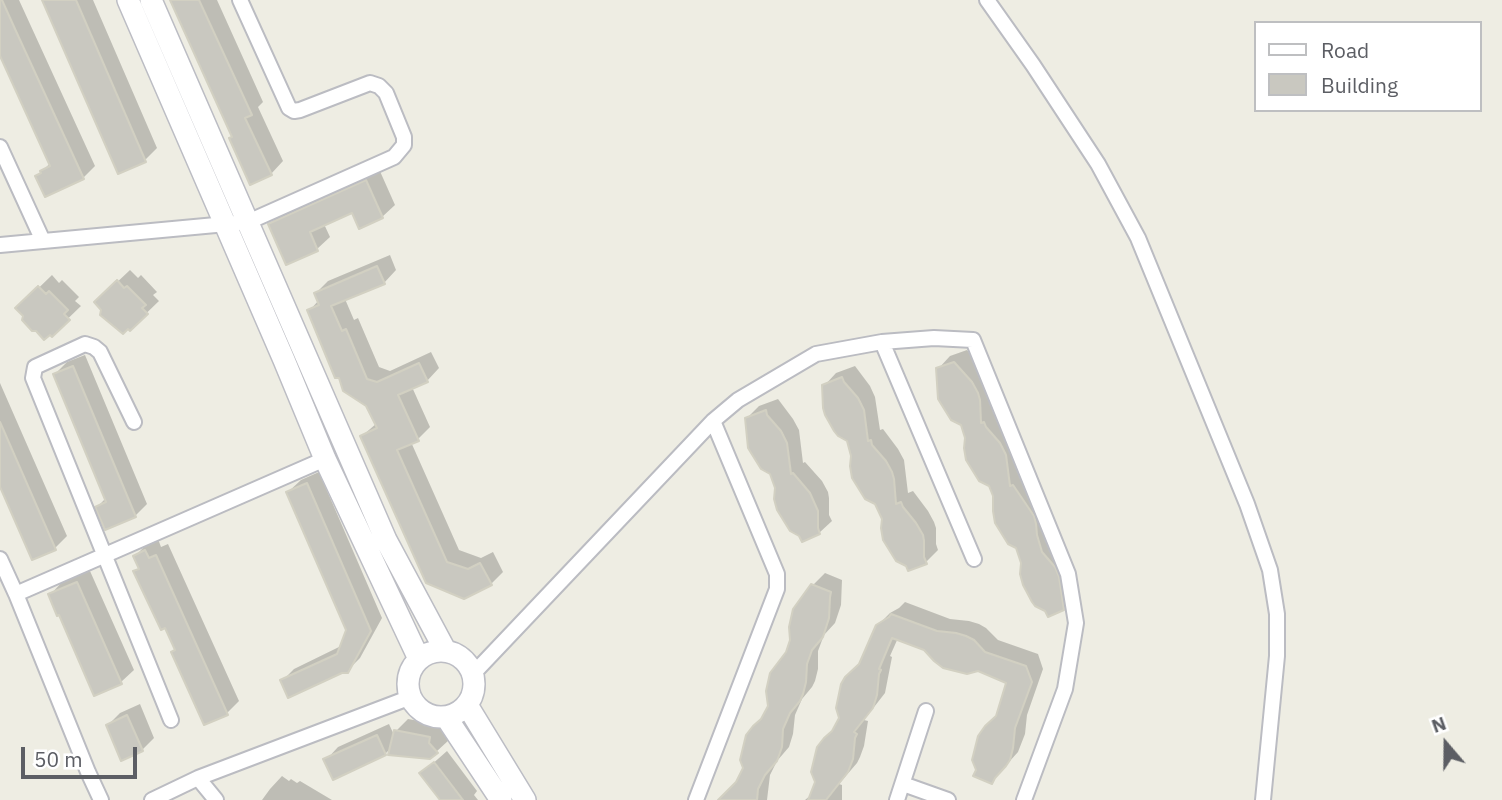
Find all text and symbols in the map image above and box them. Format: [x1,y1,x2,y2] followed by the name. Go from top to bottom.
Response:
[1254,21,1481,112] legend
[1321,36,1369,64] text: Road
[1321,71,1398,99] text: Building
[1411,709,1481,779] north arrow
[1428,711,1449,738] text: N
[24,734,140,778] scale bar
[34,745,83,773] text: 50 m

